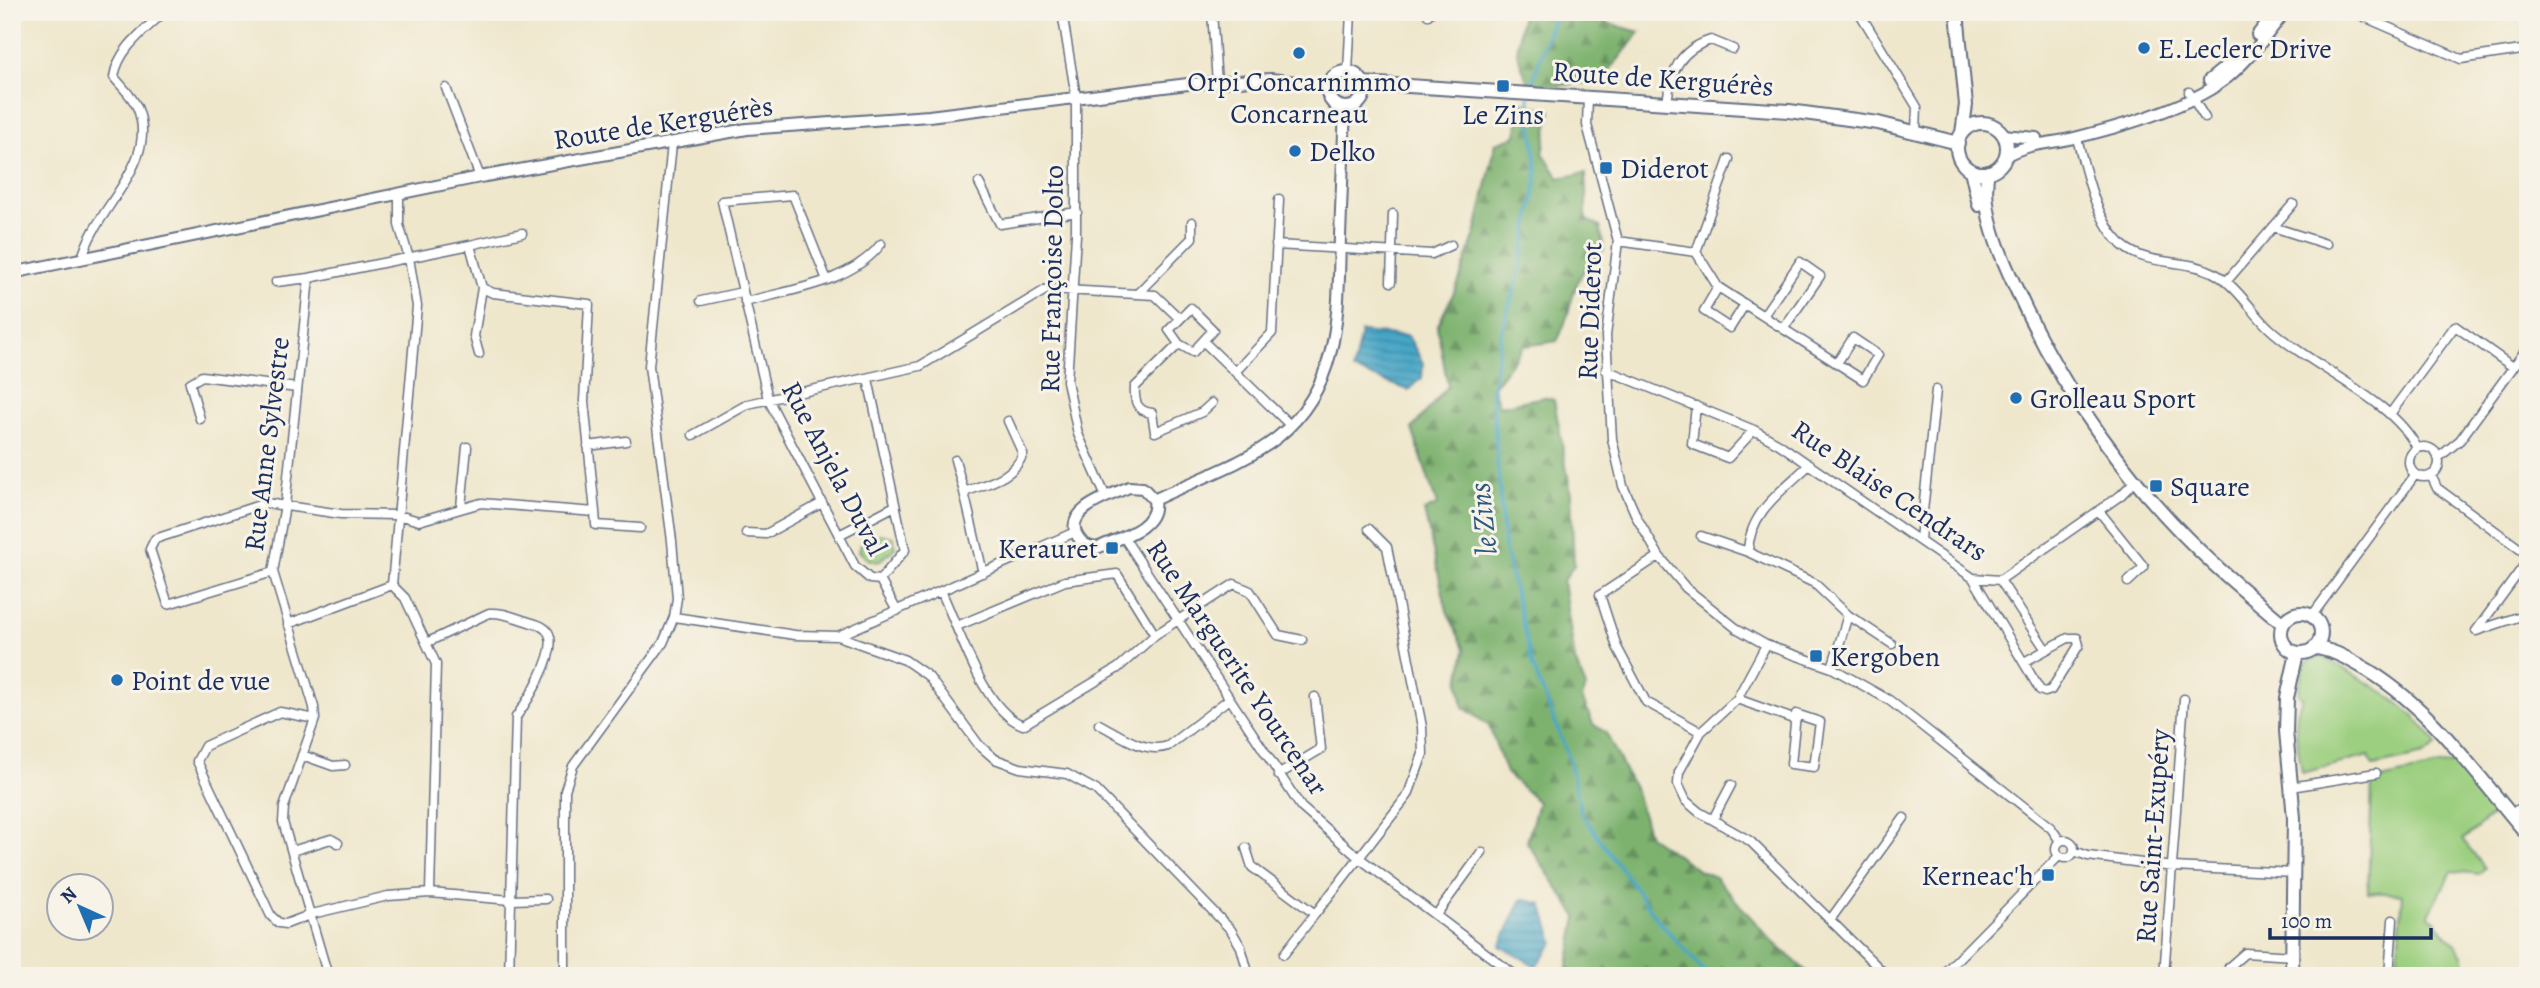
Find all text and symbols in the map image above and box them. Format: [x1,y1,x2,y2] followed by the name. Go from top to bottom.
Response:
[2158,30,2332,68] place label: E.Leclerc Drive
[2136,40,2152,56] marker: E.Leclerc Drive
[1291,45,1307,61] marker: Orpi Concarnimmo Concarneau
[1551,52,1775,106] street label: Route de Kerguérès
[1187,63,1411,133] place label: Orpi Concarnimmo Concarneau
[1495,78,1511,94] marker: Le Zins
[551,87,776,159] street label: Route de Kerguérès
[1462,96,1544,134] place label: Le Zins
[1309,133,1375,171] place label: Delko
[1287,143,1303,159] marker: Delko
[1620,150,1709,188] place label: Diderot
[1598,160,1614,176] marker: Diderot
[1031,165,1073,394] street label: Rue Françoise Dolto
[1569,241,1611,381] street label: Rue Diderot
[235,335,299,553] street label: Rue Anne Sylvestre
[772,375,896,562] street label: Rue Anjela Duval
[2030,380,2196,418] place label: Grolleau Sport
[2008,390,2024,406] marker: Grolleau Sport
[1784,411,1995,571] street label: Rue Blaise Cendrars
[2170,468,2250,506] place label: Square
[2148,478,2164,494] marker: Square
[1459,481,1507,557] water label: le Zins
[998,530,1098,568] place label: Kerauret
[1137,532,1337,803] street label: Rue Marguerite Yourcenar
[1104,540,1120,556] marker: Kerauret
[1830,638,1940,676] place label: Kergoben
[1808,648,1824,664] marker: Kergoben
[131,662,270,700] place label: Point de vue
[109,672,125,688] marker: Point de vue
[2127,727,2179,945] street label: Rue Saint-Exupéry
[1921,857,2034,895] place label: Kerneac'h
[2040,867,2056,883] marker: Kerneac'h
[46,872,116,942] north arrow
[55,881,83,910] text: N
[2270,897,2432,941] scale bar
[2281,907,2332,935] text: 100 m

